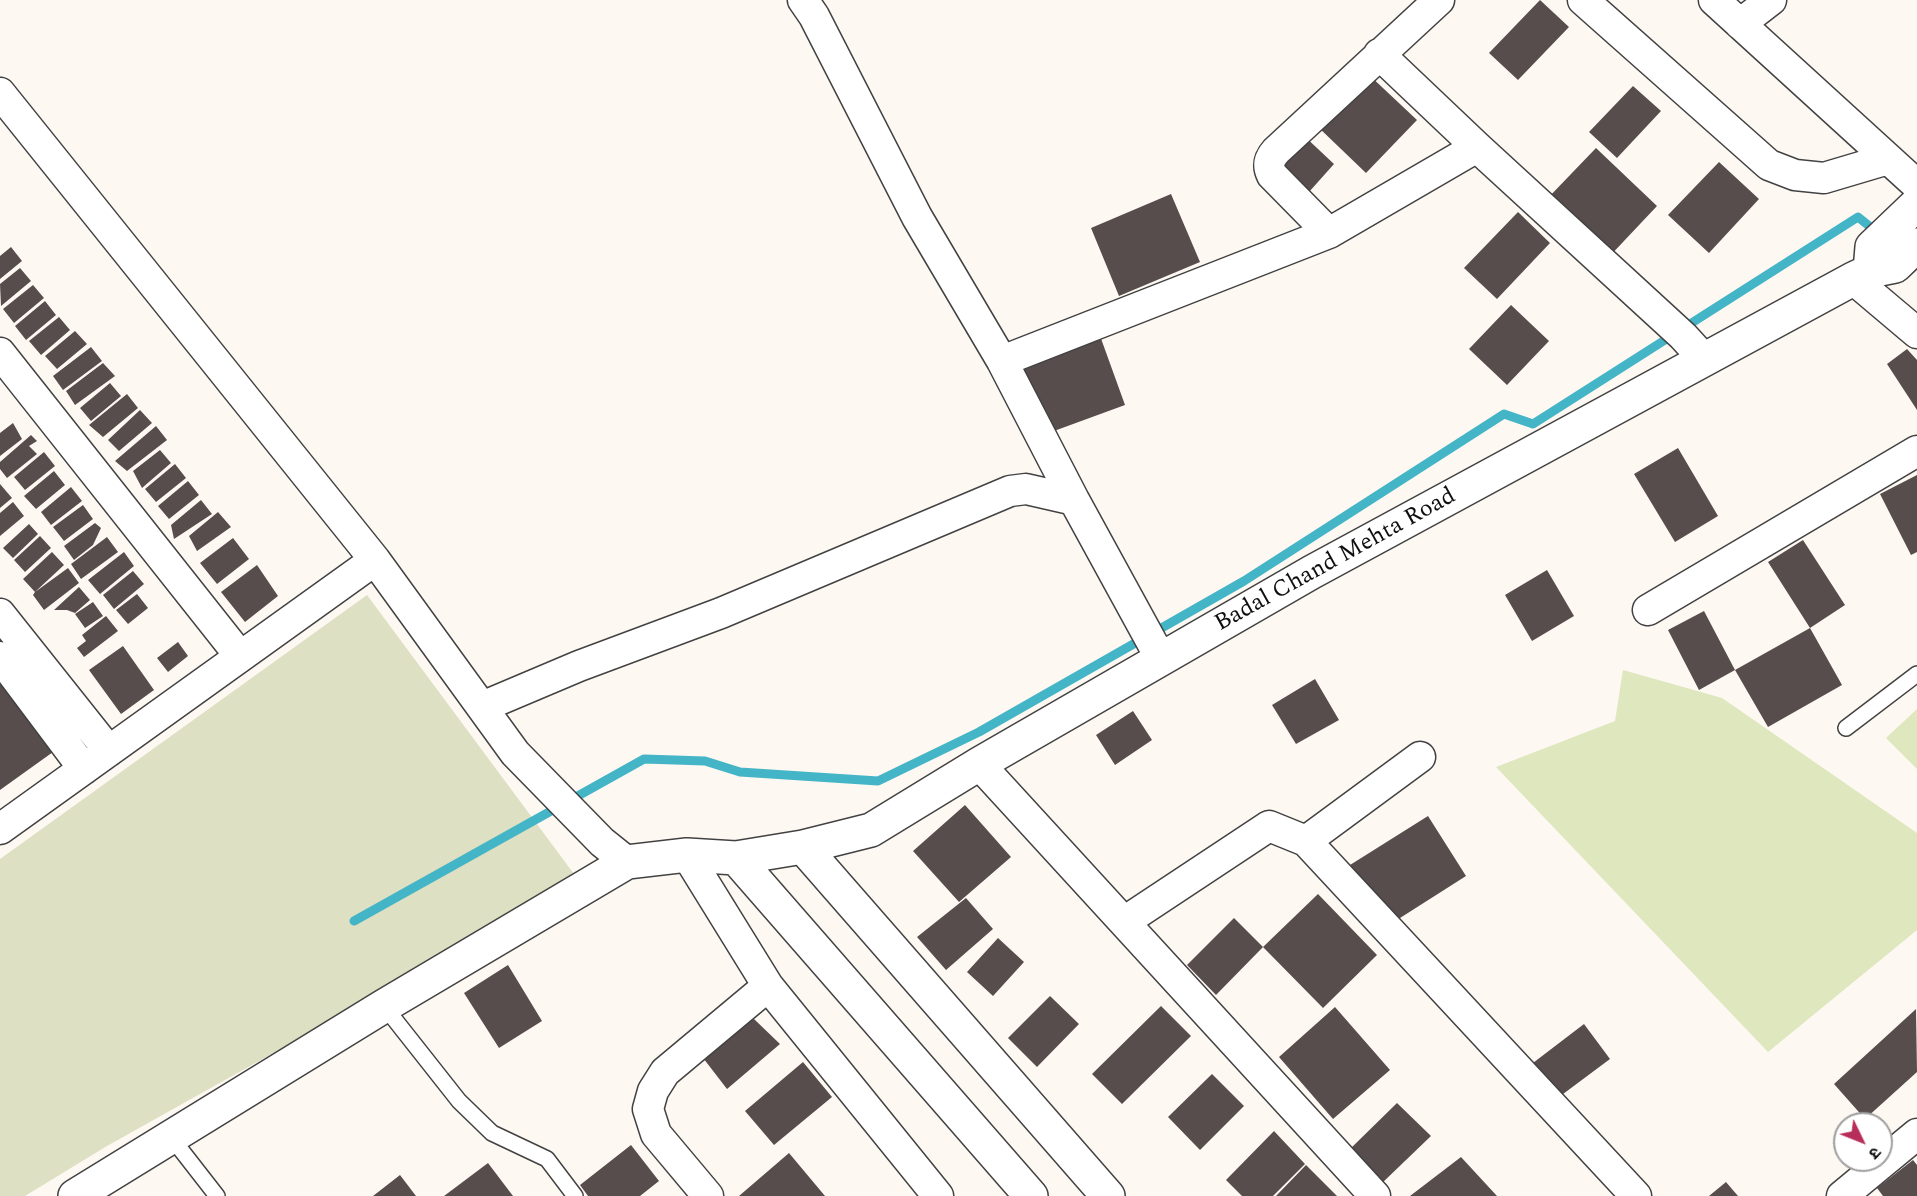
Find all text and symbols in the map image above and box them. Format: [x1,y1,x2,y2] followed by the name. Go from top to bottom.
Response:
[1211,483,1461,639] street label: Badal Chand Mehta Road
[1833,1112,1893,1172] north arrow
[1863,1141,1887,1165] text: उ

